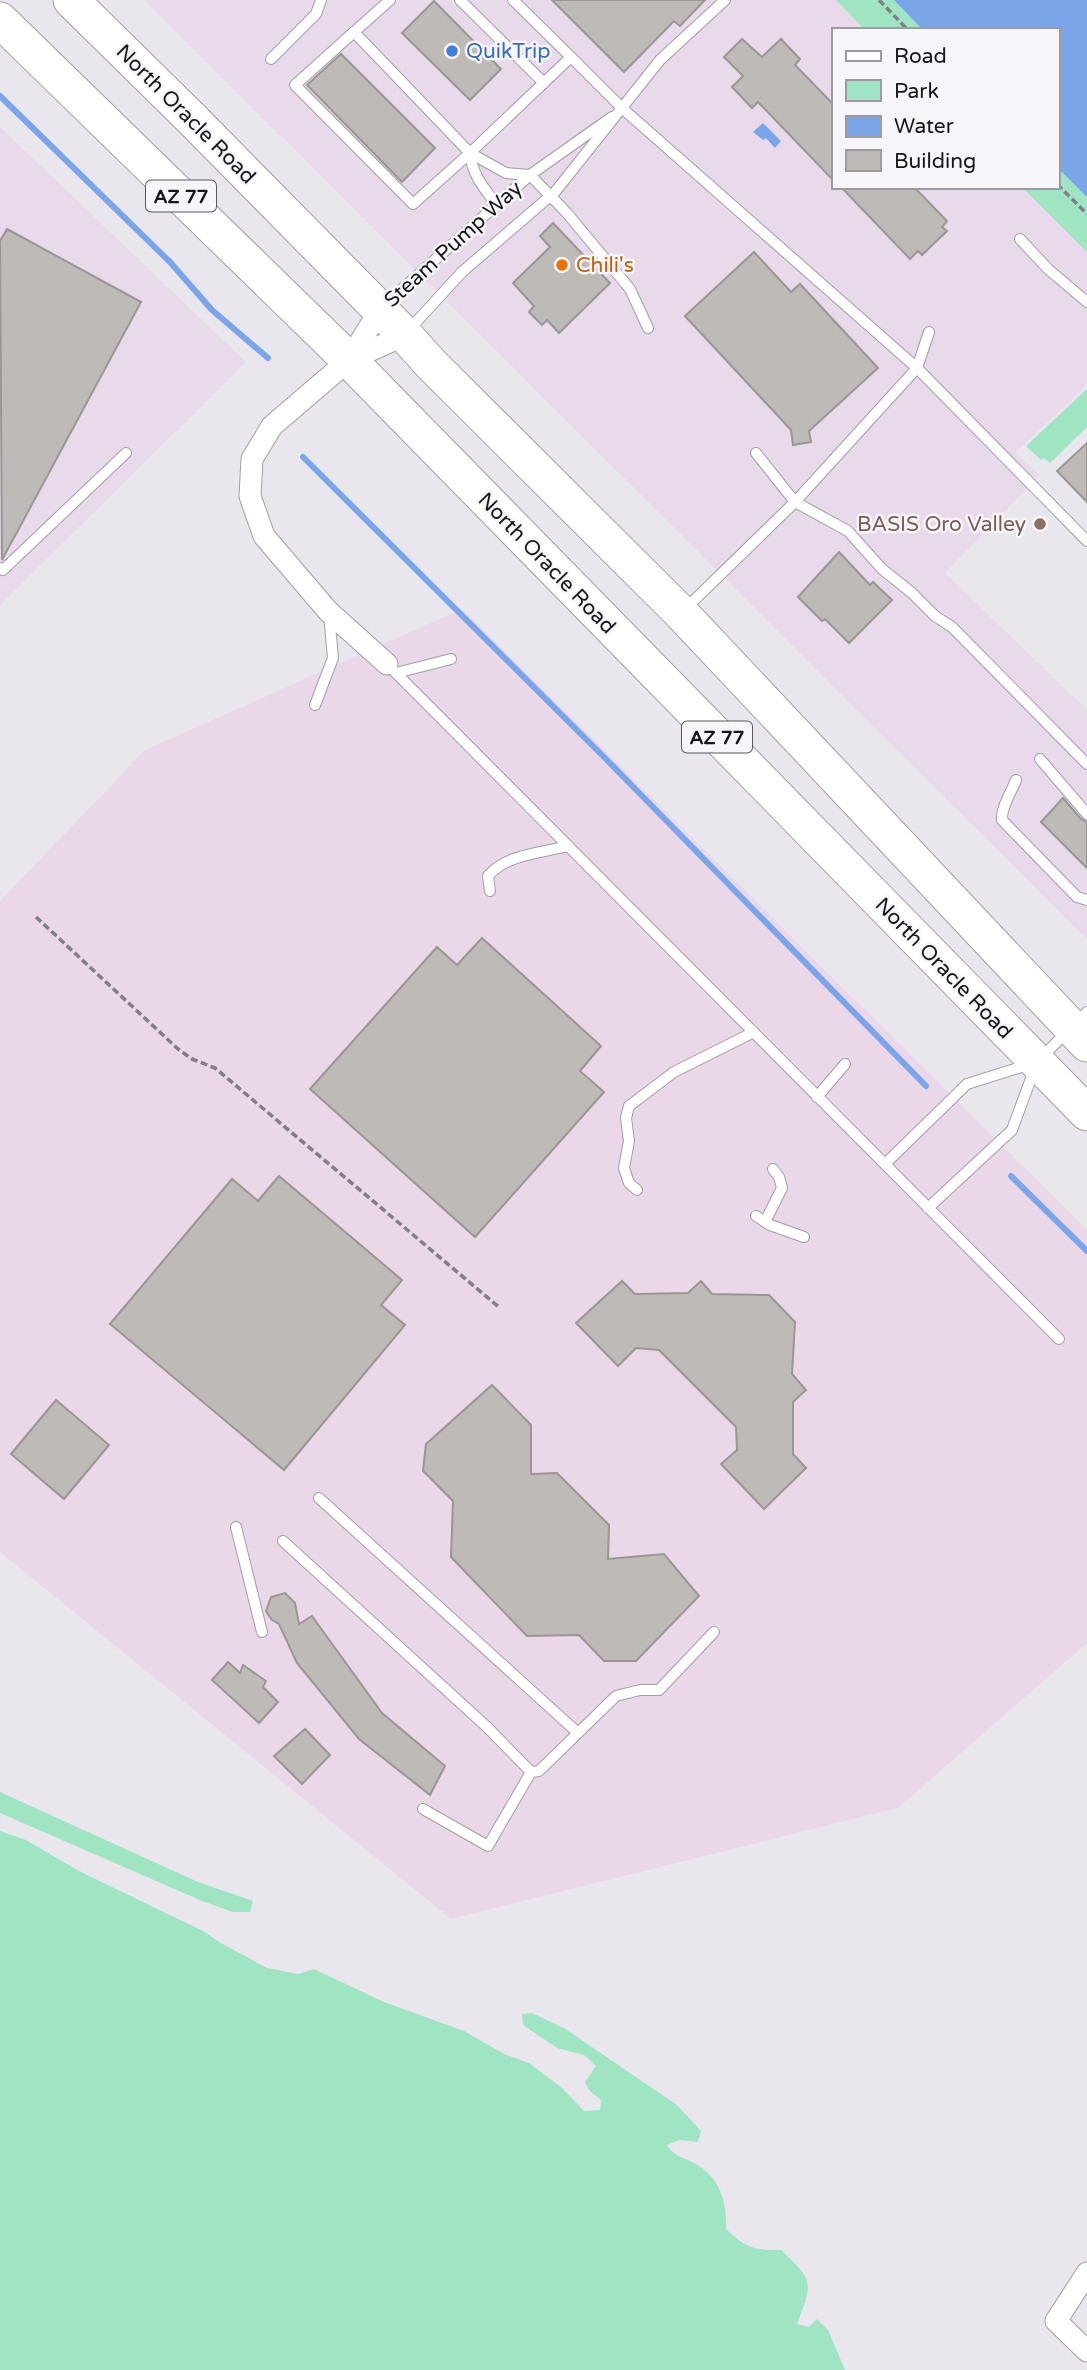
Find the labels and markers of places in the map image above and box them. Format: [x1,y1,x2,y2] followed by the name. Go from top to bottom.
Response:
[466,39,550,64] place label: QuikTrip
[444,43,460,59] marker: QuikTrip
[576,253,634,278] place label: Chili's
[554,257,570,273] marker: Chili's
[857,512,1026,537] place label: BASIS Oro Valley
[1032,516,1048,532] marker: BASIS Oro Valley

